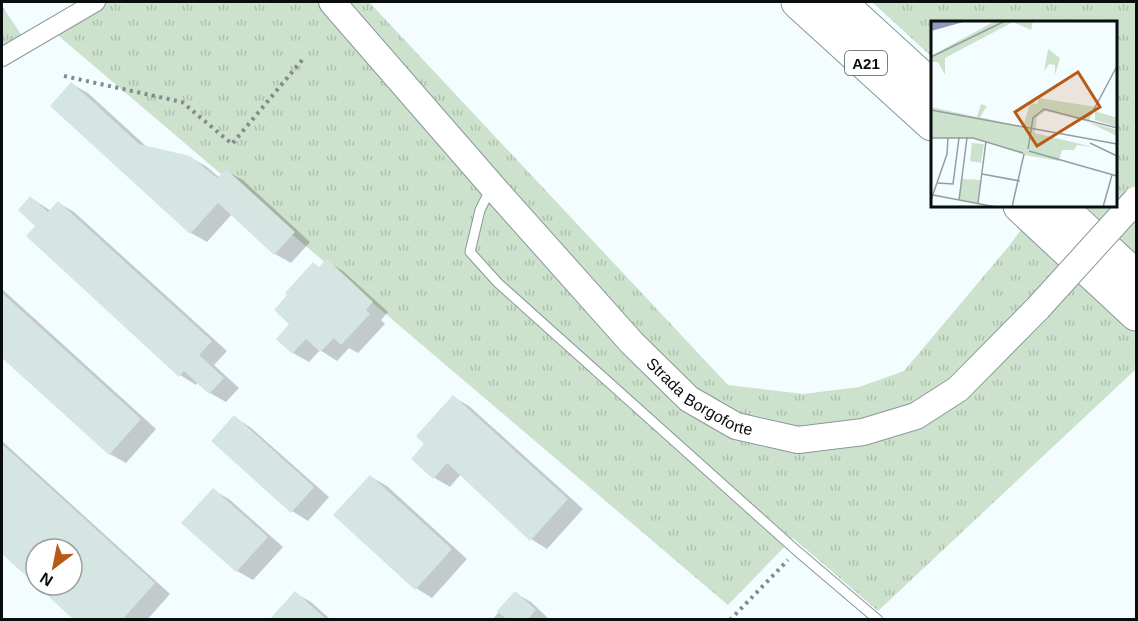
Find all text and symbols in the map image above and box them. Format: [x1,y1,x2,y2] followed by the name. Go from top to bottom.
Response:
[931,21,1117,207] inset map
[845,51,887,75] road number: A21
[644,354,754,438] street label: Strada Borgoforte
[24,537,84,597] north arrow
[37,569,56,590] text: N

